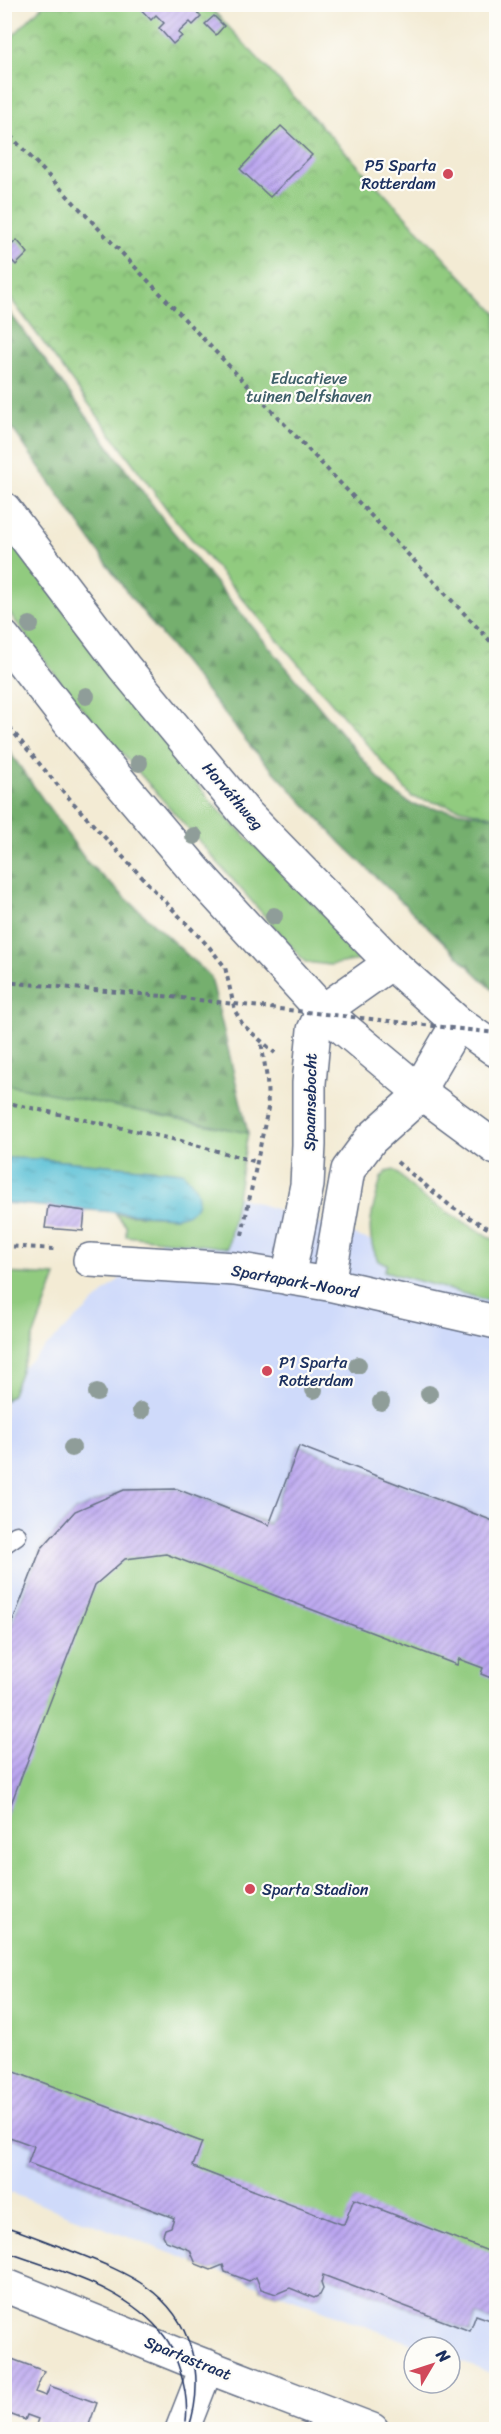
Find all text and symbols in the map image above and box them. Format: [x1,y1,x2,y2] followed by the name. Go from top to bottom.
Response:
[361,151,437,198] place label: P5 Sparta Rotterdam
[441,167,455,181] marker: P5 Sparta Rotterdam
[246,364,372,411] park label: Educatieve tuinen Delfshaven
[195,755,271,837] street label: Horváthweg
[295,1053,325,1151] street label: Spaansebocht
[229,1256,363,1307] street label: Spartapark-Noord
[279,1348,354,1395] place label: P1 Sparta Rotterdam
[260,1364,274,1378] marker: P1 Sparta Rotterdam
[262,1875,369,1904] place label: Sparta Stadion
[243,1882,257,1896] marker: Sparta Stadion
[140,2327,236,2389] street label: Spartastraat
[402,2335,462,2395] north arrow
[428,2342,459,2370] text: N

